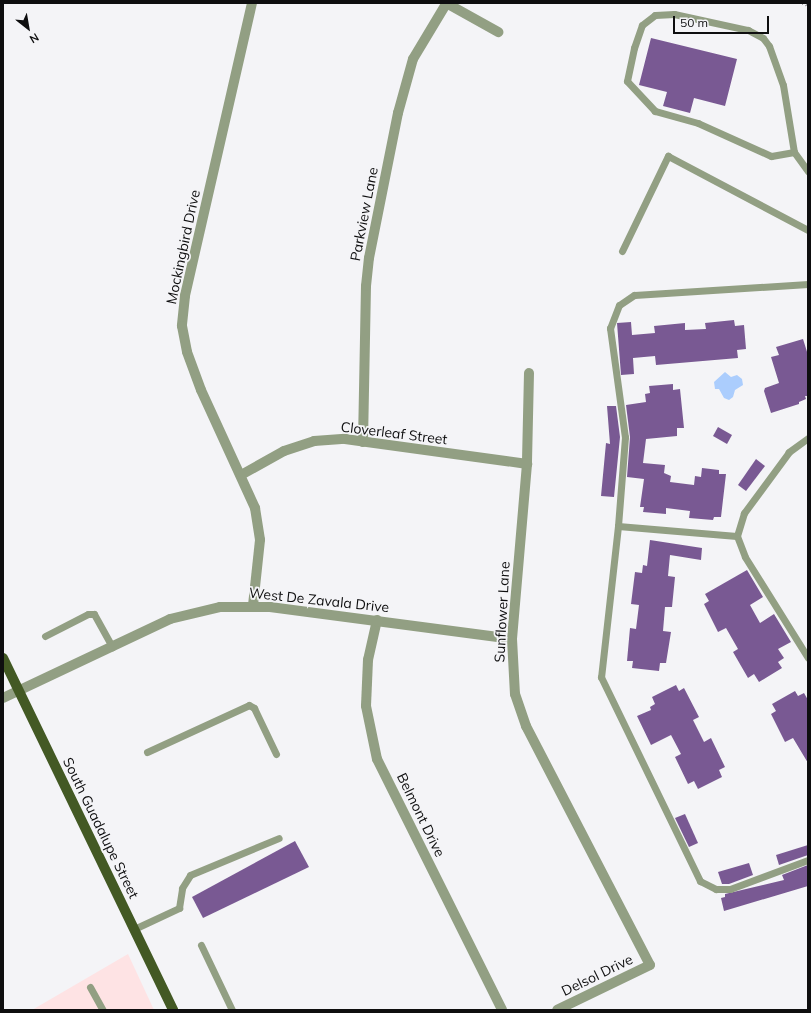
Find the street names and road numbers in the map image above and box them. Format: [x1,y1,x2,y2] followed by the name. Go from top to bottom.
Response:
[347,166,381,262] street label: Parkview Lane
[163,188,203,306] street label: Mockingbird Drive
[340,418,448,448] street label: Cloverleaf Street
[491,561,513,663] street label: Sunflower Lane
[248,584,390,616] street label: West De Zavala Drive
[60,755,142,901] street label: South Guadalupe Street
[393,770,449,860] street label: Belmont Drive
[559,951,635,999] street label: Delsol Drive

